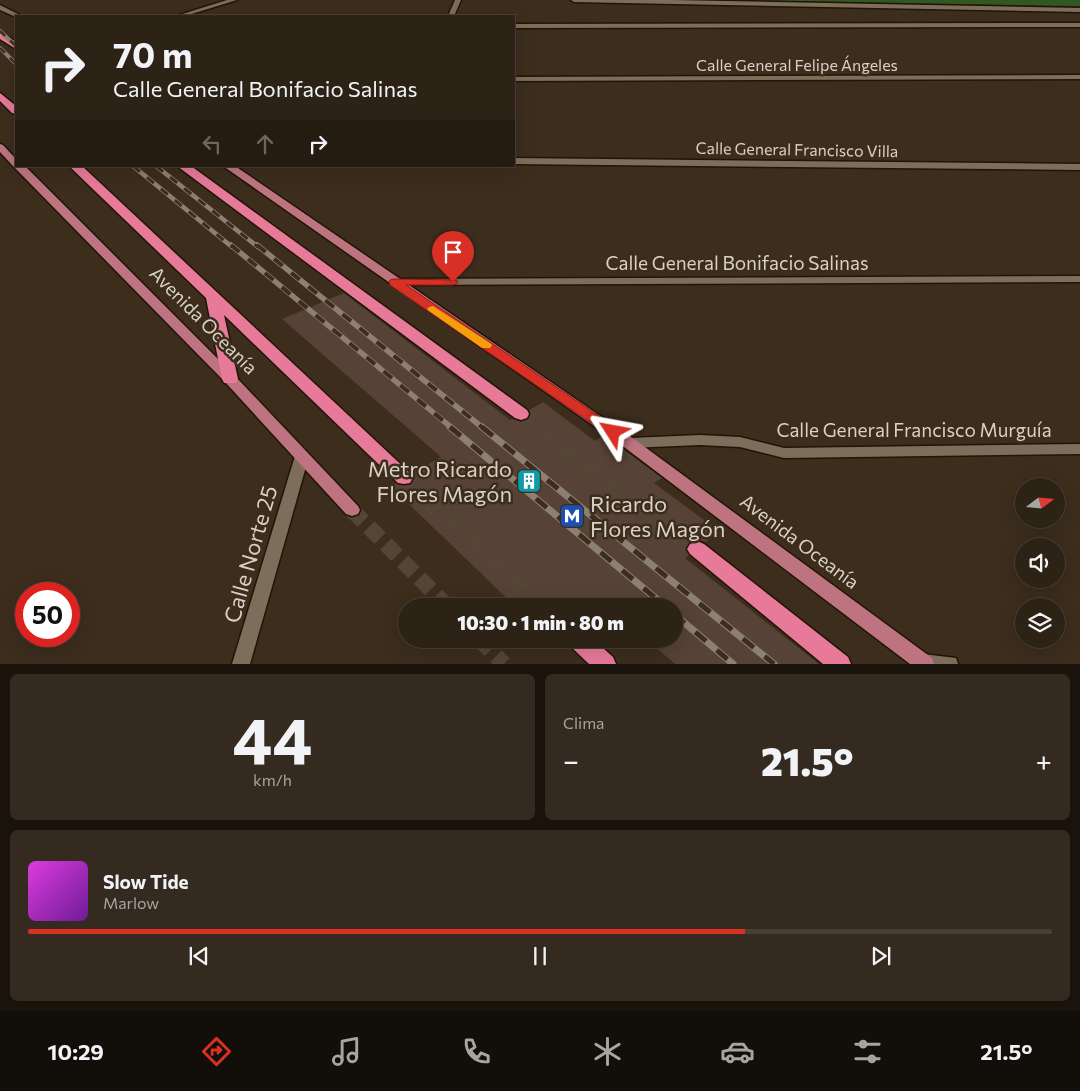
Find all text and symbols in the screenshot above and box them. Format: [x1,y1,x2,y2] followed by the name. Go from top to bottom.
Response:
[113,32,193,75] text: 70 m
[30,35,95,100] icon: right
[696,55,898,74] street label: Calle General Felipe Ángeles
[113,75,418,102] text: Calle General Bonifacio Salinas
[198,130,226,158] icon: left
[251,130,279,158] icon: ahead
[304,130,332,158] icon: right
[696,138,898,160] street label: Calle General Francisco Villa
[432,231,474,282] pin
[439,238,467,266] icon: arrive
[605,251,869,274] street label: Calle General Bonifacio Salinas
[145,261,263,379] street label: Avenida Oceanía
[586,405,638,457] position arrow
[776,418,1052,441] street label: Calle General Francisco Murguía
[368,455,512,507] place label: Metro Ricardo Flores Magón
[516,468,542,494] building icon: Metro Ricardo Flores Magón
[1015,478,1065,528] north arrow
[1015,478,1065,648] map controls
[218,482,282,626] street label: Calle Norte 25
[736,489,864,593] street label: Avenida Oceanía
[590,490,725,542] place label: Ricardo Flores Magón
[559,503,585,529] metro station icon: Ricardo Flores Magón
[1015,538,1065,588] button: sound
[15,582,80,647] speed limit sign: 50
[1015,598,1065,648] button: layers
[457,611,624,634] text: 10:30 · 1 min · 80 m
[233,698,312,777] text: 44
[563,713,604,732] text: Clima
[761,737,854,784] text: 21.5°
[563,743,579,777] text: −
[1036,743,1052,777] text: +
[253,770,292,789] text: km/h
[103,870,189,893] text: Slow Tide
[103,893,159,912] text: Marlow
[185,942,213,970] icon: previous
[526,942,554,970] icon: pause
[867,942,895,970] icon: next
[199,1034,234,1069] icon: directions
[329,1034,364,1069] icon: music
[459,1034,494,1069] icon: phone
[590,1034,625,1069] icon: climate
[720,1034,755,1069] icon: car
[850,1034,885,1069] icon: filters
[48,1038,104,1065] text: 10:29
[980,1038,1032,1065] text: 21.5°

